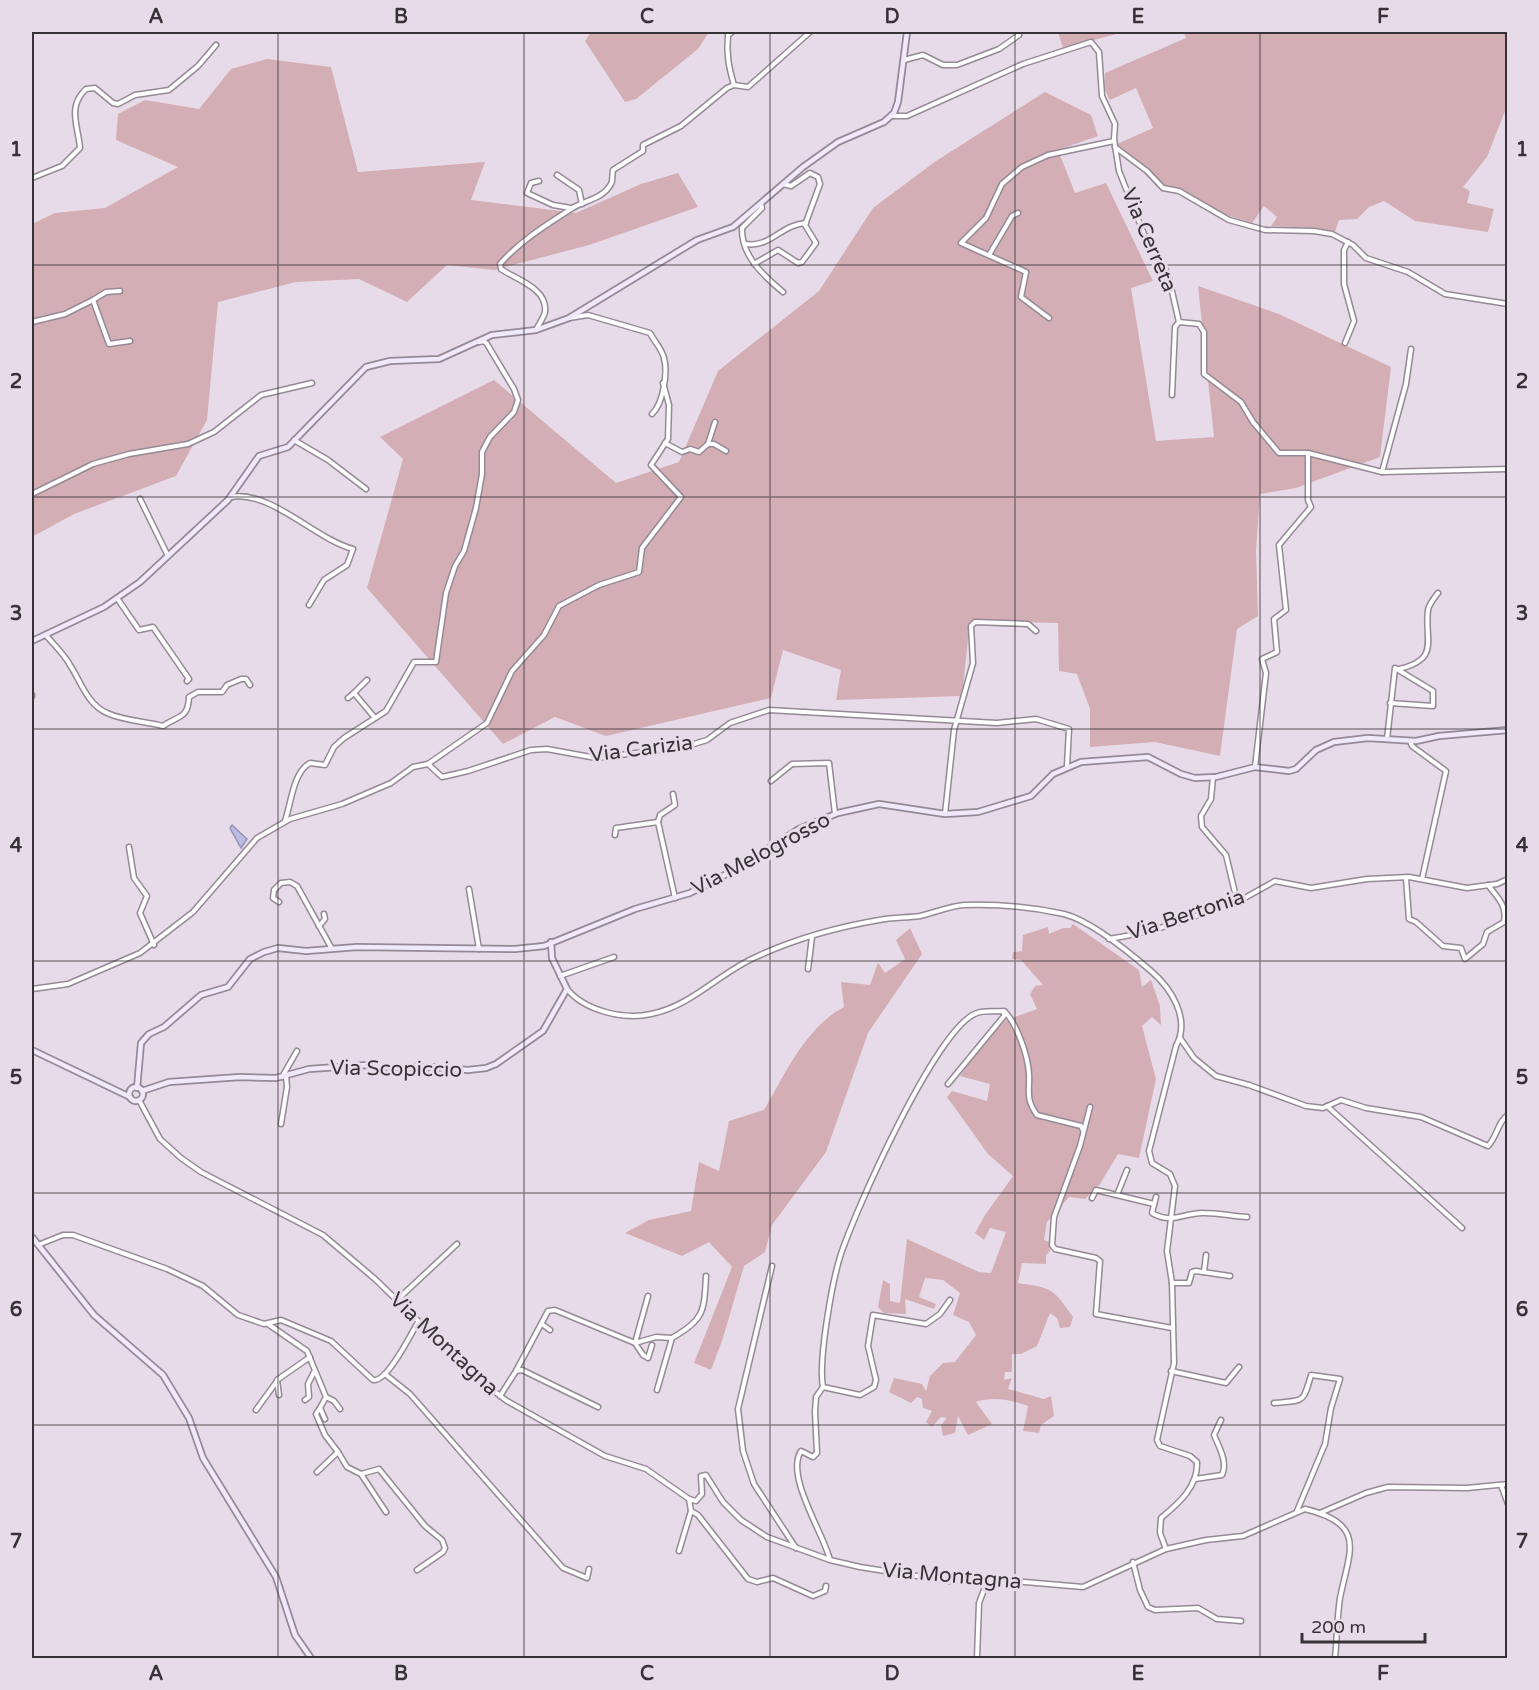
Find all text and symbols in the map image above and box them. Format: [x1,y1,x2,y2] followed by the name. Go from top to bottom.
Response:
[149,5,164,29] text: A
[394,5,408,29] text: B
[640,5,654,29] text: C
[884,5,900,29] text: D
[1132,5,1145,29] text: E
[1377,5,1389,29] text: F
[10,138,22,162] text: 1
[1516,138,1528,162] text: 1
[1116,184,1182,296] street label: Via Cerreta
[10,370,22,394] text: 2
[1516,370,1528,394] text: 2
[10,602,22,626] text: 3
[1516,602,1528,626] text: 3
[588,730,694,768] street label: Via Carizia
[687,807,835,901] street label: Via Melogrosso
[10,834,23,858] text: 4
[1516,834,1529,858] text: 4
[1124,884,1248,946] street label: Via Bertonia
[330,1055,462,1083] street label: Via Scopiccio
[10,1066,22,1090] text: 5
[1516,1066,1528,1090] text: 5
[384,1287,504,1401] street label: Via Montagna
[10,1298,22,1322] text: 6
[1516,1298,1528,1322] text: 6
[10,1530,22,1554] text: 7
[1516,1530,1528,1554] text: 7
[881,1557,1023,1595] street label: Via Montagna
[1302,1606,1425,1644] scale bar
[1311,1616,1366,1638] text: 200 m
[149,1662,164,1686] text: A
[394,1662,408,1686] text: B
[640,1662,654,1686] text: C
[884,1662,900,1686] text: D
[1132,1662,1145,1686] text: E
[1377,1662,1389,1686] text: F

